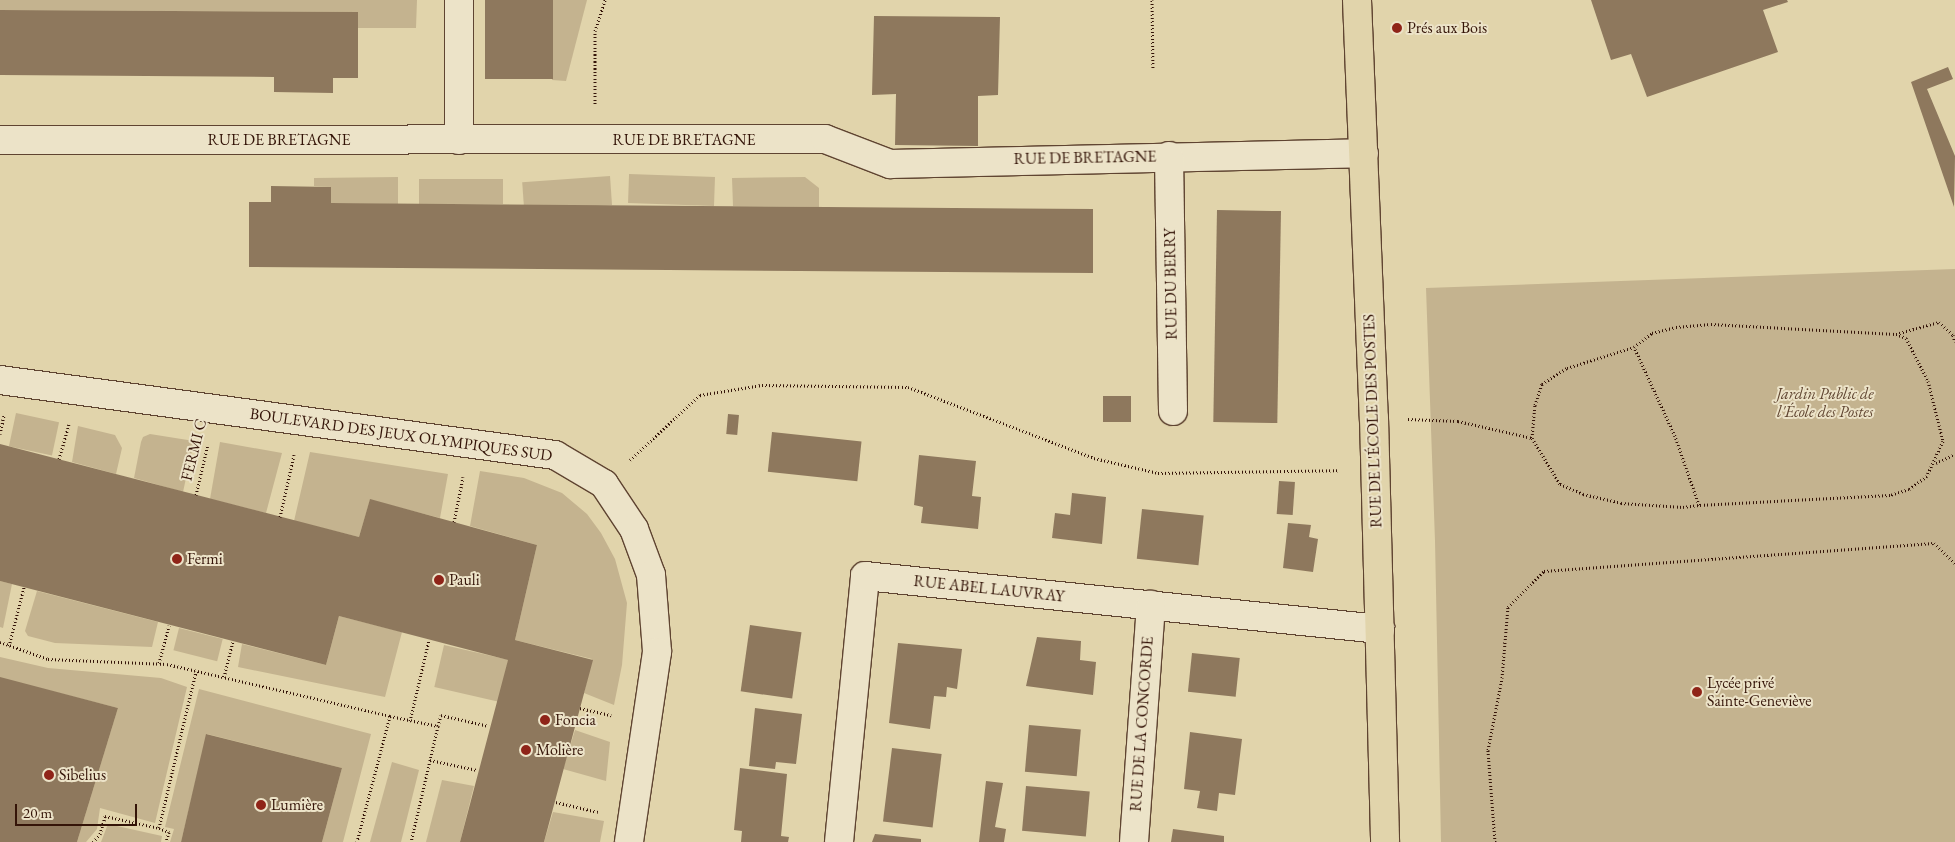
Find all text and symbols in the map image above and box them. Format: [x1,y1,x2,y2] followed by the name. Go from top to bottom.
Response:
[1407,18,1487,38] place label: Prés aux Bois
[1391,22,1403,34] marker: Prés aux Bois
[208,130,350,150] street label: RUE DE BRETAGNE
[613,130,755,150] street label: RUE DE BRETAGNE
[1013,147,1157,169] street label: RUE DE BRETAGNE
[1160,228,1182,340] street label: RUE DU BERRY
[1360,314,1386,528] street label: RUE DE L'ÉCOLE DES POSTES
[1776,384,1874,422] park label: Jardin Public de l'École des Postes
[249,404,553,466] street label: BOULEVARD DES JEUX OLYMPIQUES SUD
[177,417,211,483] street label: FERMI C
[187,549,223,569] place label: Fermi
[171,553,183,565] marker: Fermi
[449,570,480,590] place label: Pauli
[913,572,1065,606] street label: RUE ABEL LAUVRAY
[433,574,445,586] marker: Pauli
[1126,636,1158,812] street label: RUE DE LA CONCORDE
[1707,673,1811,711] place label: Lycée privé Sainte-Geneviève
[1691,686,1703,698] marker: Lycée privé Sainte-Geneviève
[555,710,596,730] place label: Foncia
[539,714,551,726] marker: Foncia
[536,740,583,760] place label: Molière
[520,744,532,756] marker: Molière
[59,765,106,785] place label: Sibelius
[43,769,55,781] marker: Sibelius
[18,794,140,826] scale bar
[271,795,323,815] place label: Lumière
[255,799,267,811] marker: Lumière
[23,803,52,822] text: 20 m

